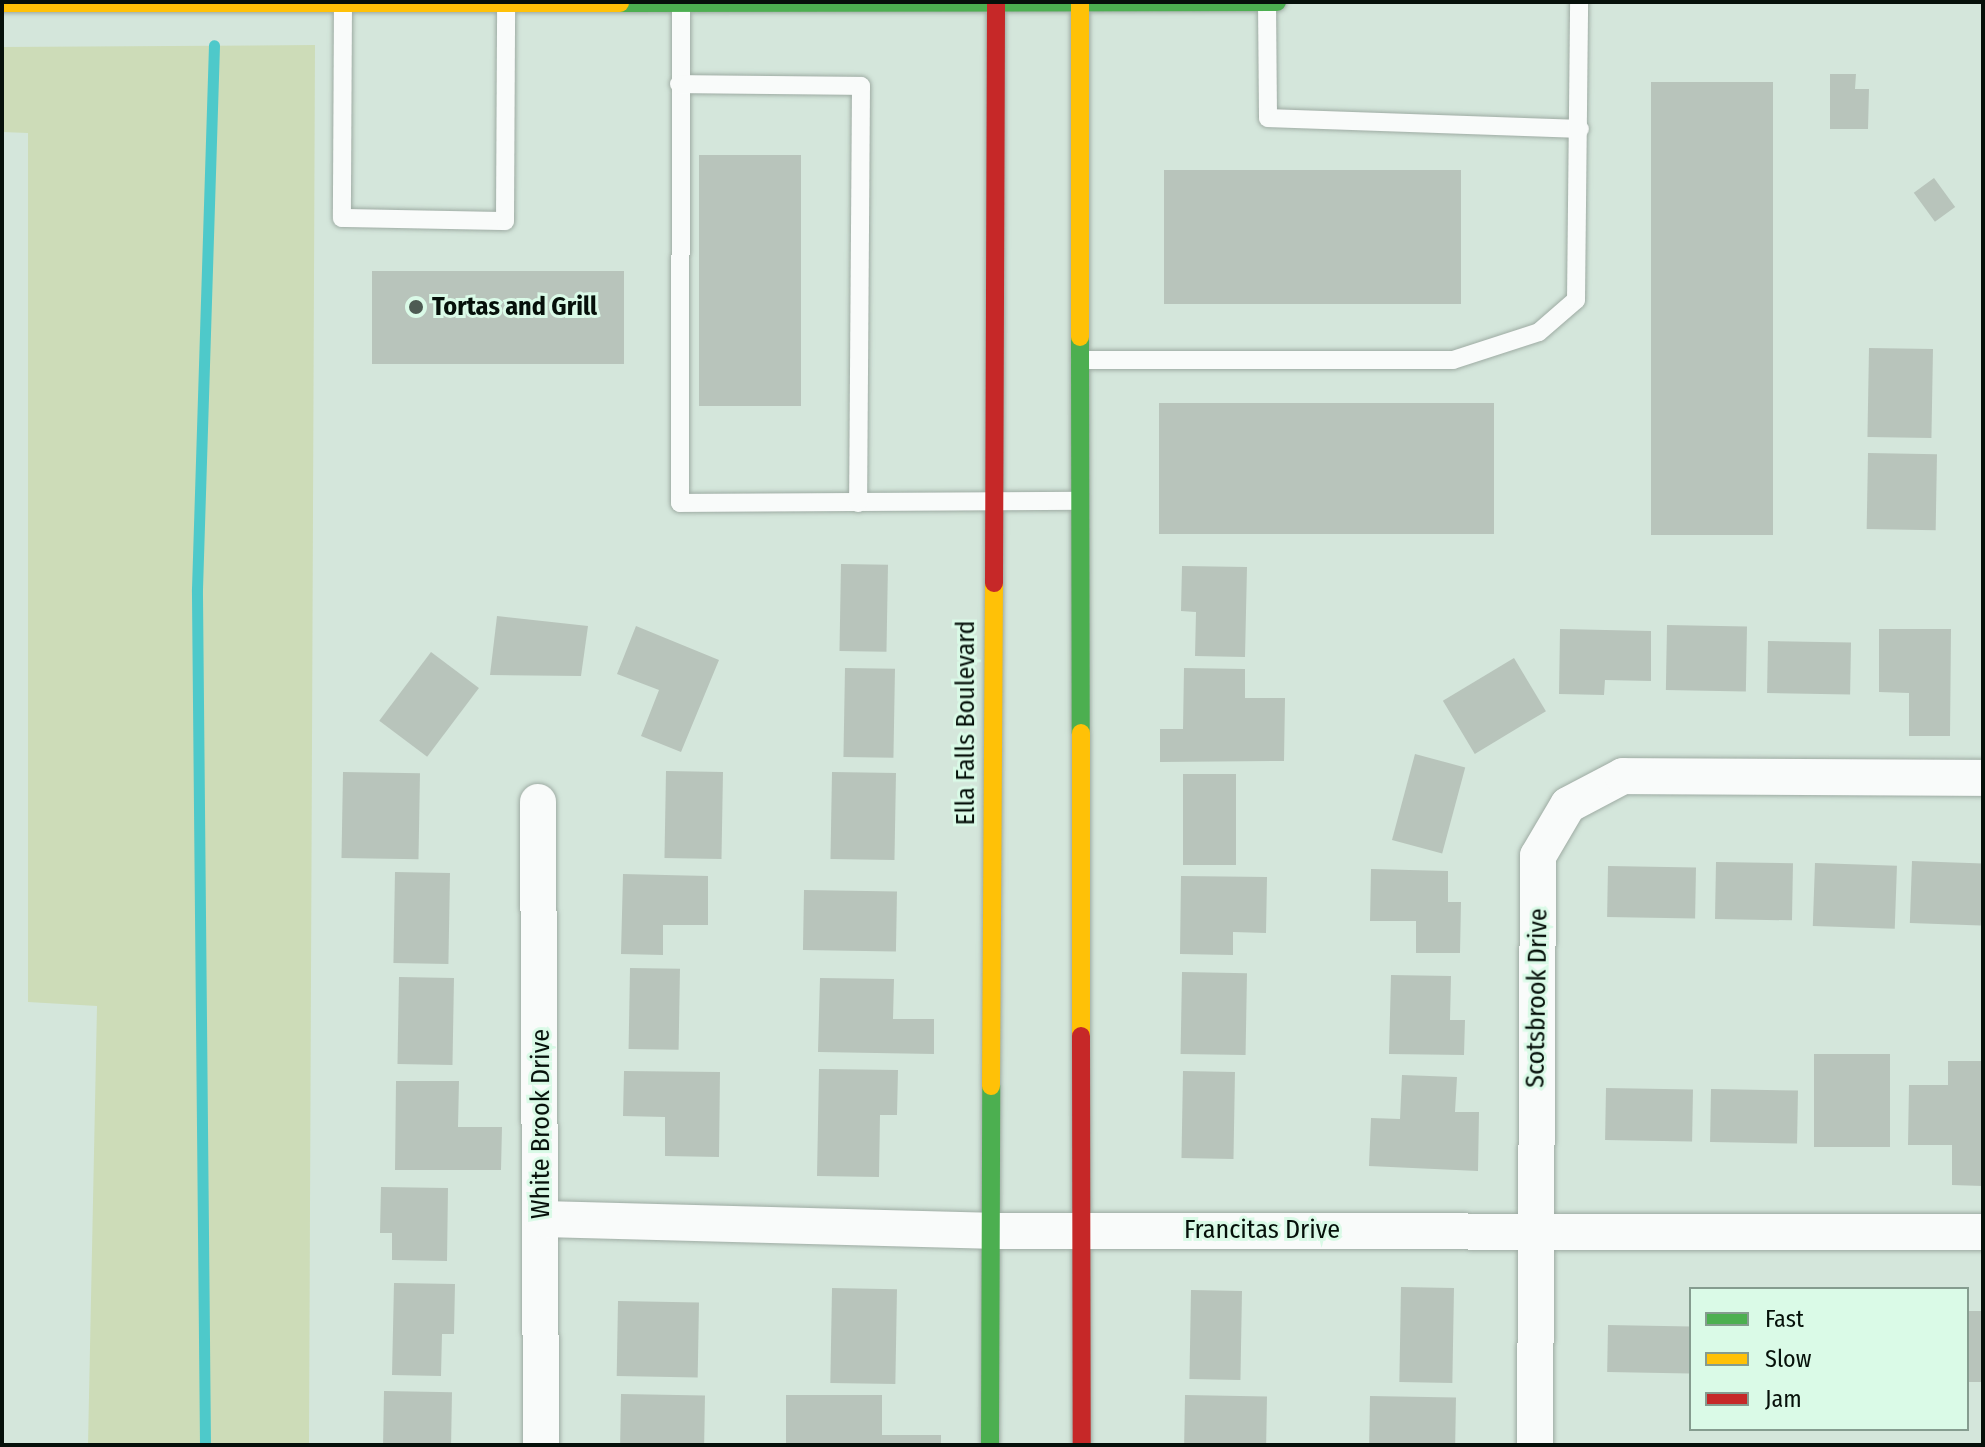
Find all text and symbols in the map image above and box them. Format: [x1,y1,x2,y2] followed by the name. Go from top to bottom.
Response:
[432,291,597,323] place label: Tortas and Grill
[407,298,425,316] marker: Tortas and Grill
[950,621,982,825] street label: Ella Falls Boulevard
[1520,908,1554,1088] street label: Scotsbrook Drive
[525,1029,557,1219] street label: White Brook Drive
[1184,1214,1340,1246] street label: Francitas Drive
[1689,1287,1969,1431] legend
[1765,1305,1804,1333] text: Fast
[1765,1345,1811,1373] text: Slow
[1765,1385,1802,1413] text: Jam

